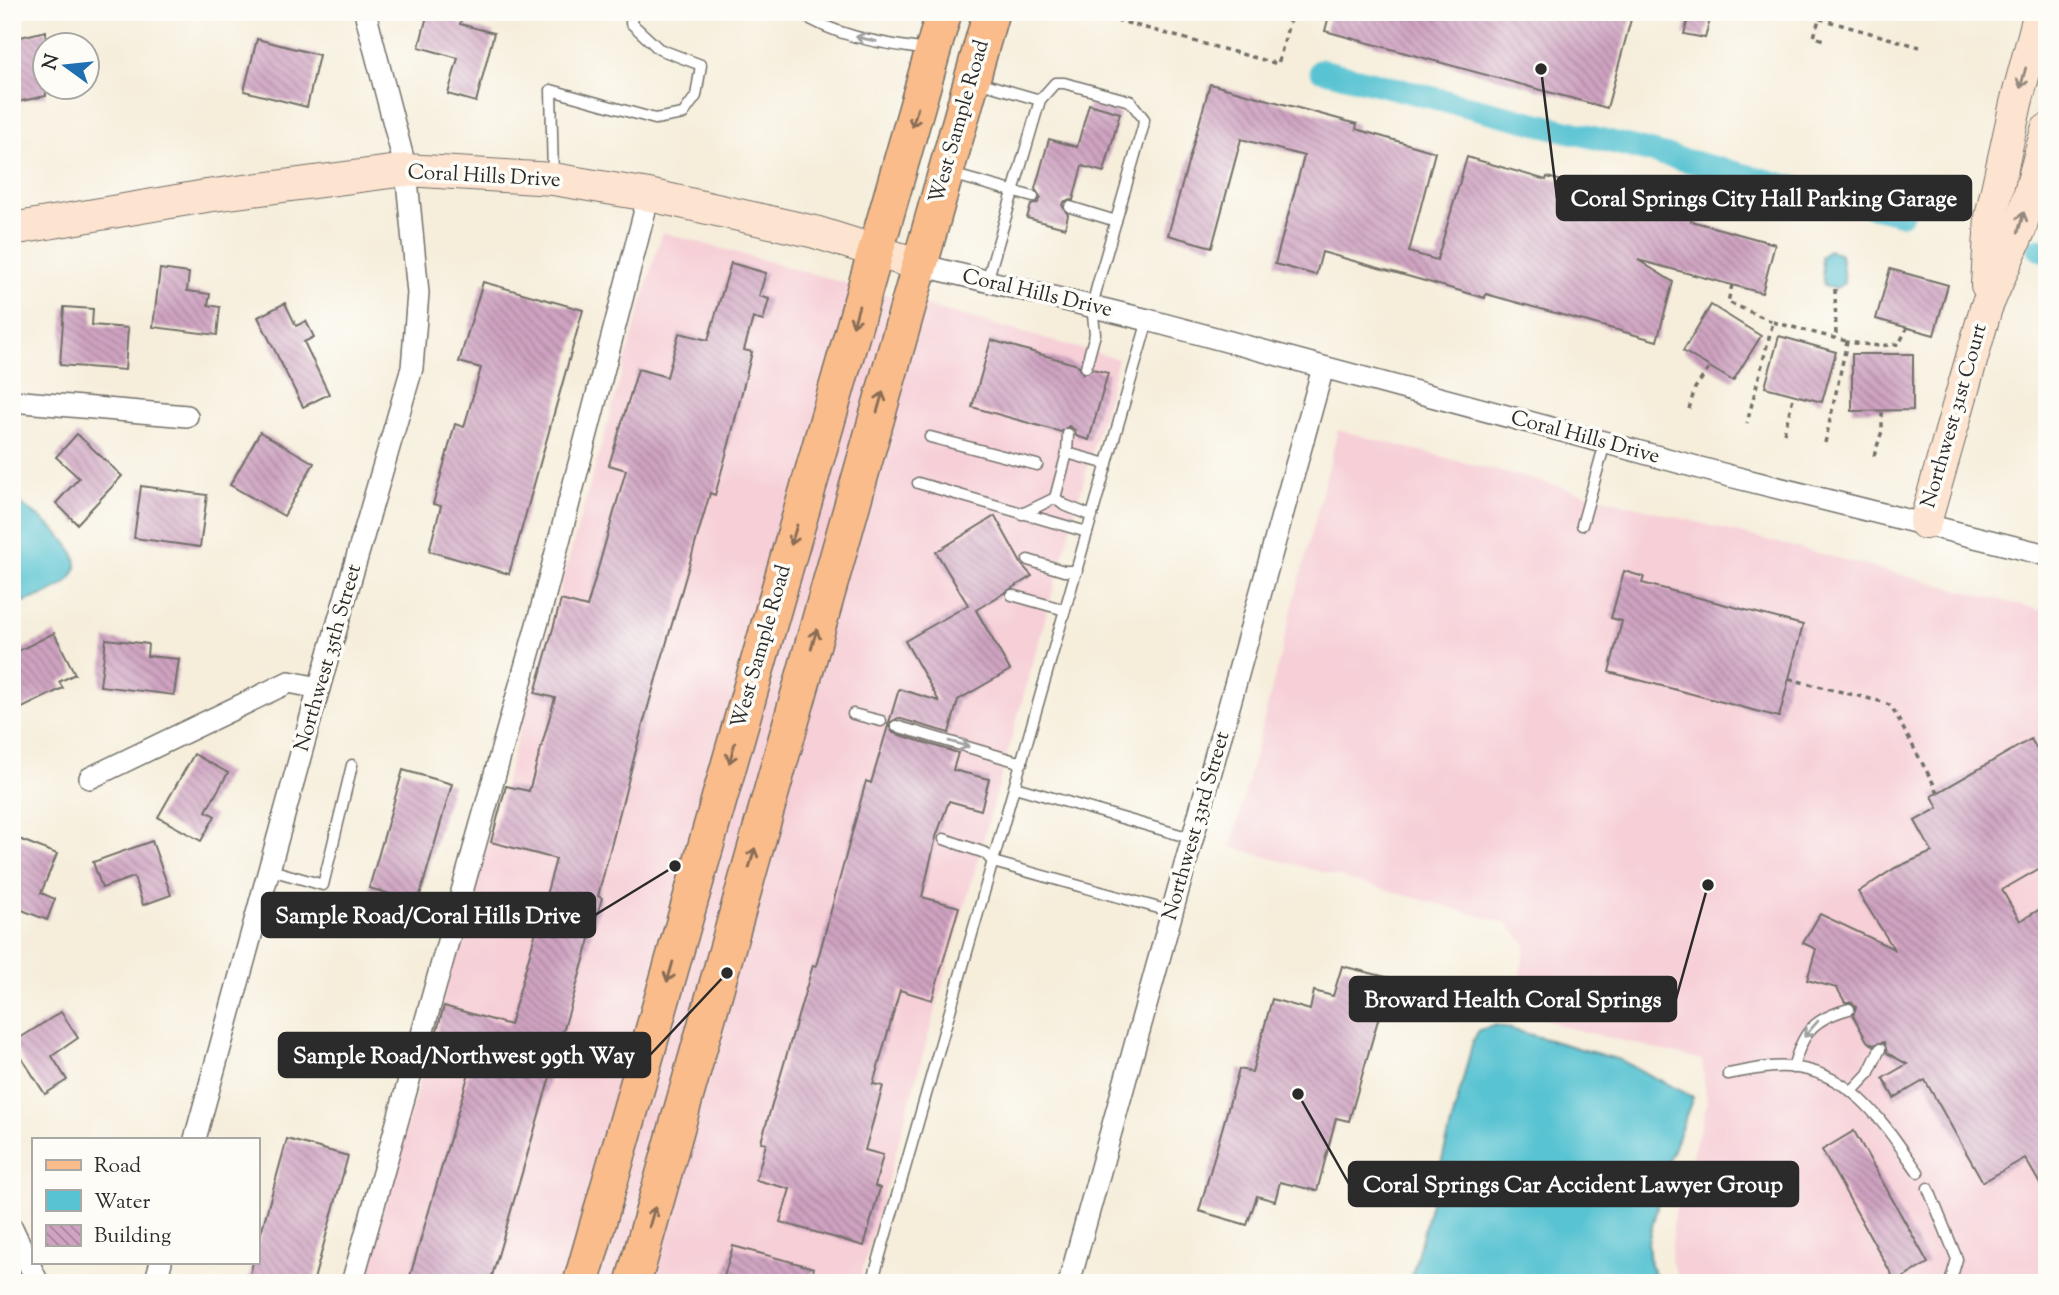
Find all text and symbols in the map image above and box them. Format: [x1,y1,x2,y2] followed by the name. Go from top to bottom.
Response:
[32,32,102,102] north arrow
[855,32,878,45] one-way arrow
[922,37,998,207] street label: West Sample Road
[37,51,67,73] text: N
[2015,67,2028,89] one-way arrow
[908,105,921,127] one-way arrow
[407,158,561,196] street label: Coral Hills Drive
[1557,176,1971,220] callout: Coral Springs City Hall Parking Garage
[1571,184,1957,217] text: Coral Springs City Hall Parking Garage
[2015,212,2028,234] one-way arrow
[959,262,1115,326] street label: Coral Hills Drive
[848,304,861,326] one-way arrow
[1914,320,1996,512] street label: Northwest 31st Court
[875,392,888,414] one-way arrow
[1507,404,1663,472] street label: Coral Hills Drive
[786,523,799,545] one-way arrow
[288,561,370,755] street label: Northwest 35th Street
[724,562,800,732] street label: West Sample Road
[808,628,821,650] one-way arrow
[1156,728,1238,924] street label: Northwest 33rd Street
[948,739,970,752] one-way arrow
[724,742,737,764] one-way arrow
[746,847,759,869] one-way arrow
[262,893,595,937] callout: Sample Road/Coral Hills Drive
[275,901,581,934] text: Sample Road/Coral Hills Drive
[662,961,675,983] one-way arrow
[1350,977,1676,1021] callout: Broward Health Coral Springs
[1364,985,1662,1018] text: Broward Health Coral Springs
[1803,1020,1819,1038] one-way arrow
[279,1033,650,1077] callout: Sample Road/Northwest 99th Way
[293,1041,636,1074] text: Sample Road/Northwest 99th Way
[32,1138,259,1264] legend
[94,1152,141,1182] text: Road
[1349,1162,1798,1206] callout: Coral Springs Car Accident Lawyer Group
[1363,1170,1783,1203] text: Coral Springs Car Accident Lawyer Group
[94,1188,151,1218] text: Water
[646,1206,659,1229] one-way arrow
[94,1222,171,1252] text: Building

